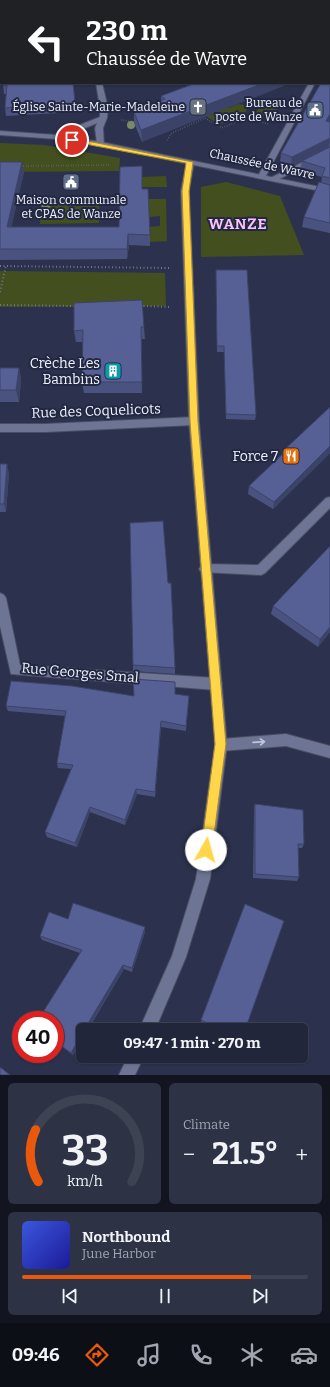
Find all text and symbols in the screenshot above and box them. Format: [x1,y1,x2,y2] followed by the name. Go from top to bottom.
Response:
[86,14,167,47] text: 230 m
[20,16,72,68] icon: left
[86,48,247,70] text: Chaussée de Wavre
[215,96,302,124] place label: Bureau de poste de Wanze
[188,97,208,117] church icon: Église Sainte-Marie-Madeleine
[12,99,185,114] place label: Église Sainte-Marie-Madeleine
[305,100,325,120] public building icon: Bureau de poste de Wanze
[55,123,89,157] pin
[61,129,83,151] icon: arrive
[208,146,316,182] street label: Chaussée de Wavre
[61,172,81,192] public building icon: Maison communale et CPAS de Wanze
[16,193,126,221] place label: Maison communale et CPAS de Wanze
[208,215,268,233] district label: WANZE
[30,355,100,388] place label: Crèche Les Bambins
[103,361,123,381] building icon: Crèche Les Bambins
[31,400,161,422] street label: Rue des Coquelicots
[281,446,301,466] restaurant icon: Force 7
[232,448,278,465] place label: Force 7
[21,659,139,687] street label: Rue Georges Smal
[252,738,265,745] one-way arrow
[185,829,227,871] position arrow
[12,1011,64,1063] speed limit sign: 40
[123,1034,261,1052] text: 09:47 · 1 min · 270 m
[183,1117,230,1132] text: Climate
[61,1125,108,1175] text: 33
[212,1136,278,1172] text: 21.5°
[183,1141,195,1168] text: −
[295,1141,308,1168] text: +
[67,1172,102,1189] text: km/h
[82,1228,170,1246] text: Northbound
[82,1246,156,1261] text: June Harbor
[59,1285,81,1307] icon: previous
[154,1285,176,1307] icon: pause
[249,1285,271,1307] icon: next
[83,1341,111,1369] icon: directions
[135,1341,163,1369] icon: music
[187,1341,215,1369] icon: phone
[238,1341,266,1369] icon: climate
[290,1341,318,1369] icon: car
[12,1344,60,1366] text: 09:46

